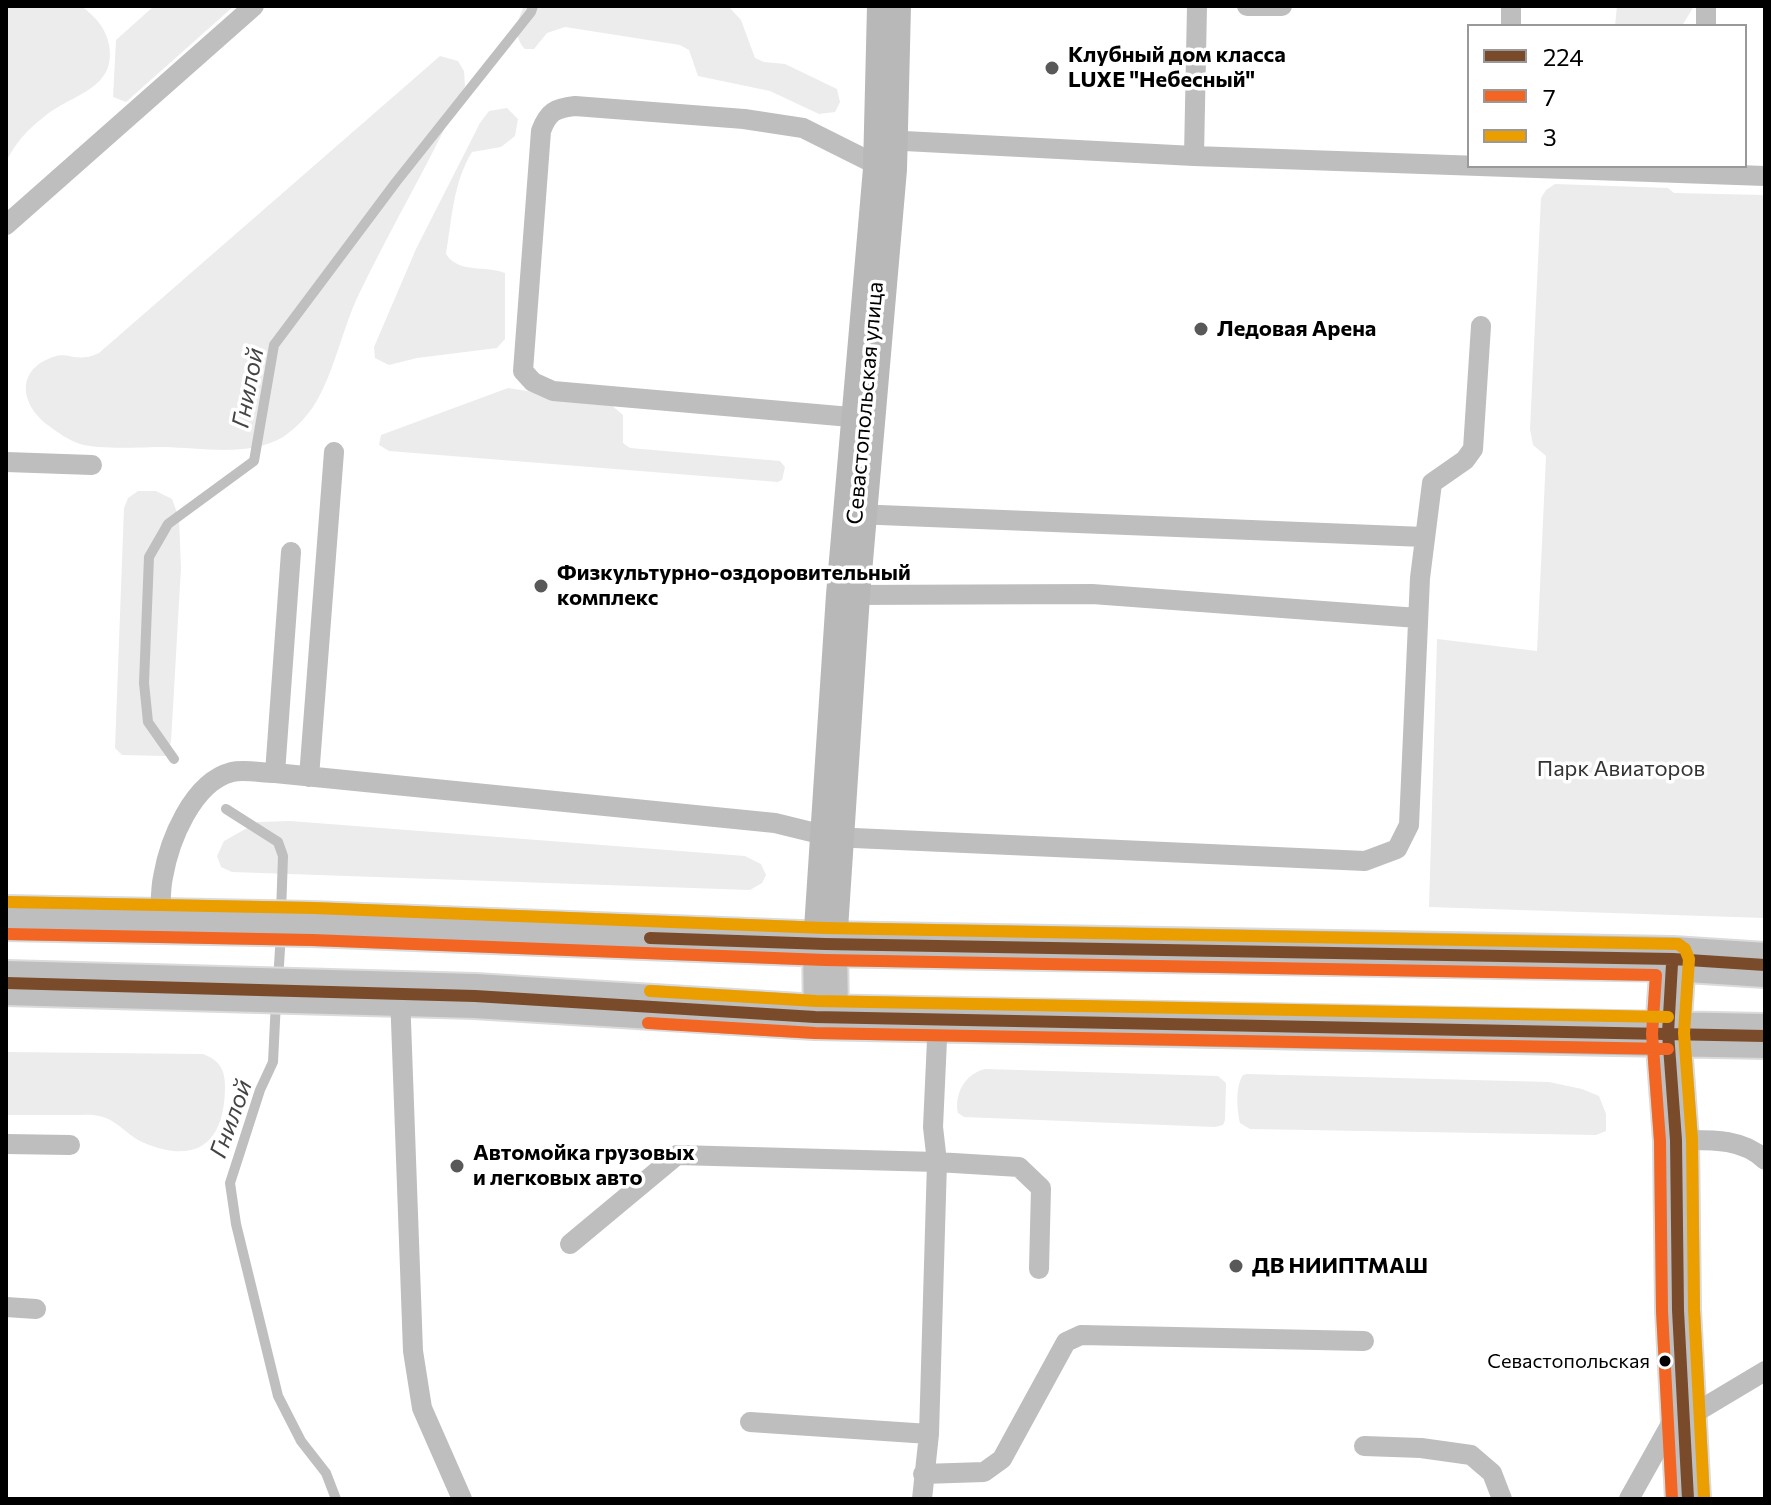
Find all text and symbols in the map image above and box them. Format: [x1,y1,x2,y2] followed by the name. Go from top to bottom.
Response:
[1467,24,1747,168] legend
[1068,42,1286,94] place label: Клубный дом класса LUXE "Небесный"
[1543,42,1584,71] text: 224
[1043,59,1061,77] marker: Клубный дом класса LUXE "Небесный"
[1543,82,1556,111] text: 7
[1543,122,1557,151] text: 3
[841,281,889,525] street label: Севастопольская улица
[1217,316,1376,342] place label: Ледовая Арена
[1192,320,1210,338] marker: Ледовая Арена
[226,346,270,430] water label: Гнилой
[557,560,911,612] place label: Физкультурно-оздоровительный комплекс
[532,577,550,595] marker: Физкультурно-оздоровительный комплекс
[1537,756,1705,782] park label: Парк Авиаторов
[204,1076,258,1162] water label: Гнилой
[473,1140,695,1192] place label: Автомойка грузовых и легковых авто
[448,1157,466,1175] marker: Автомойка грузовых и легковых авто
[1252,1253,1428,1279] place label: ДВ НИИПТМАШ
[1227,1257,1245,1275] marker: ДВ НИИПТМАШ
[1487,1349,1650,1373] place label: Севастопольская
[1657,1353,1673,1369] marker: Севастопольская

